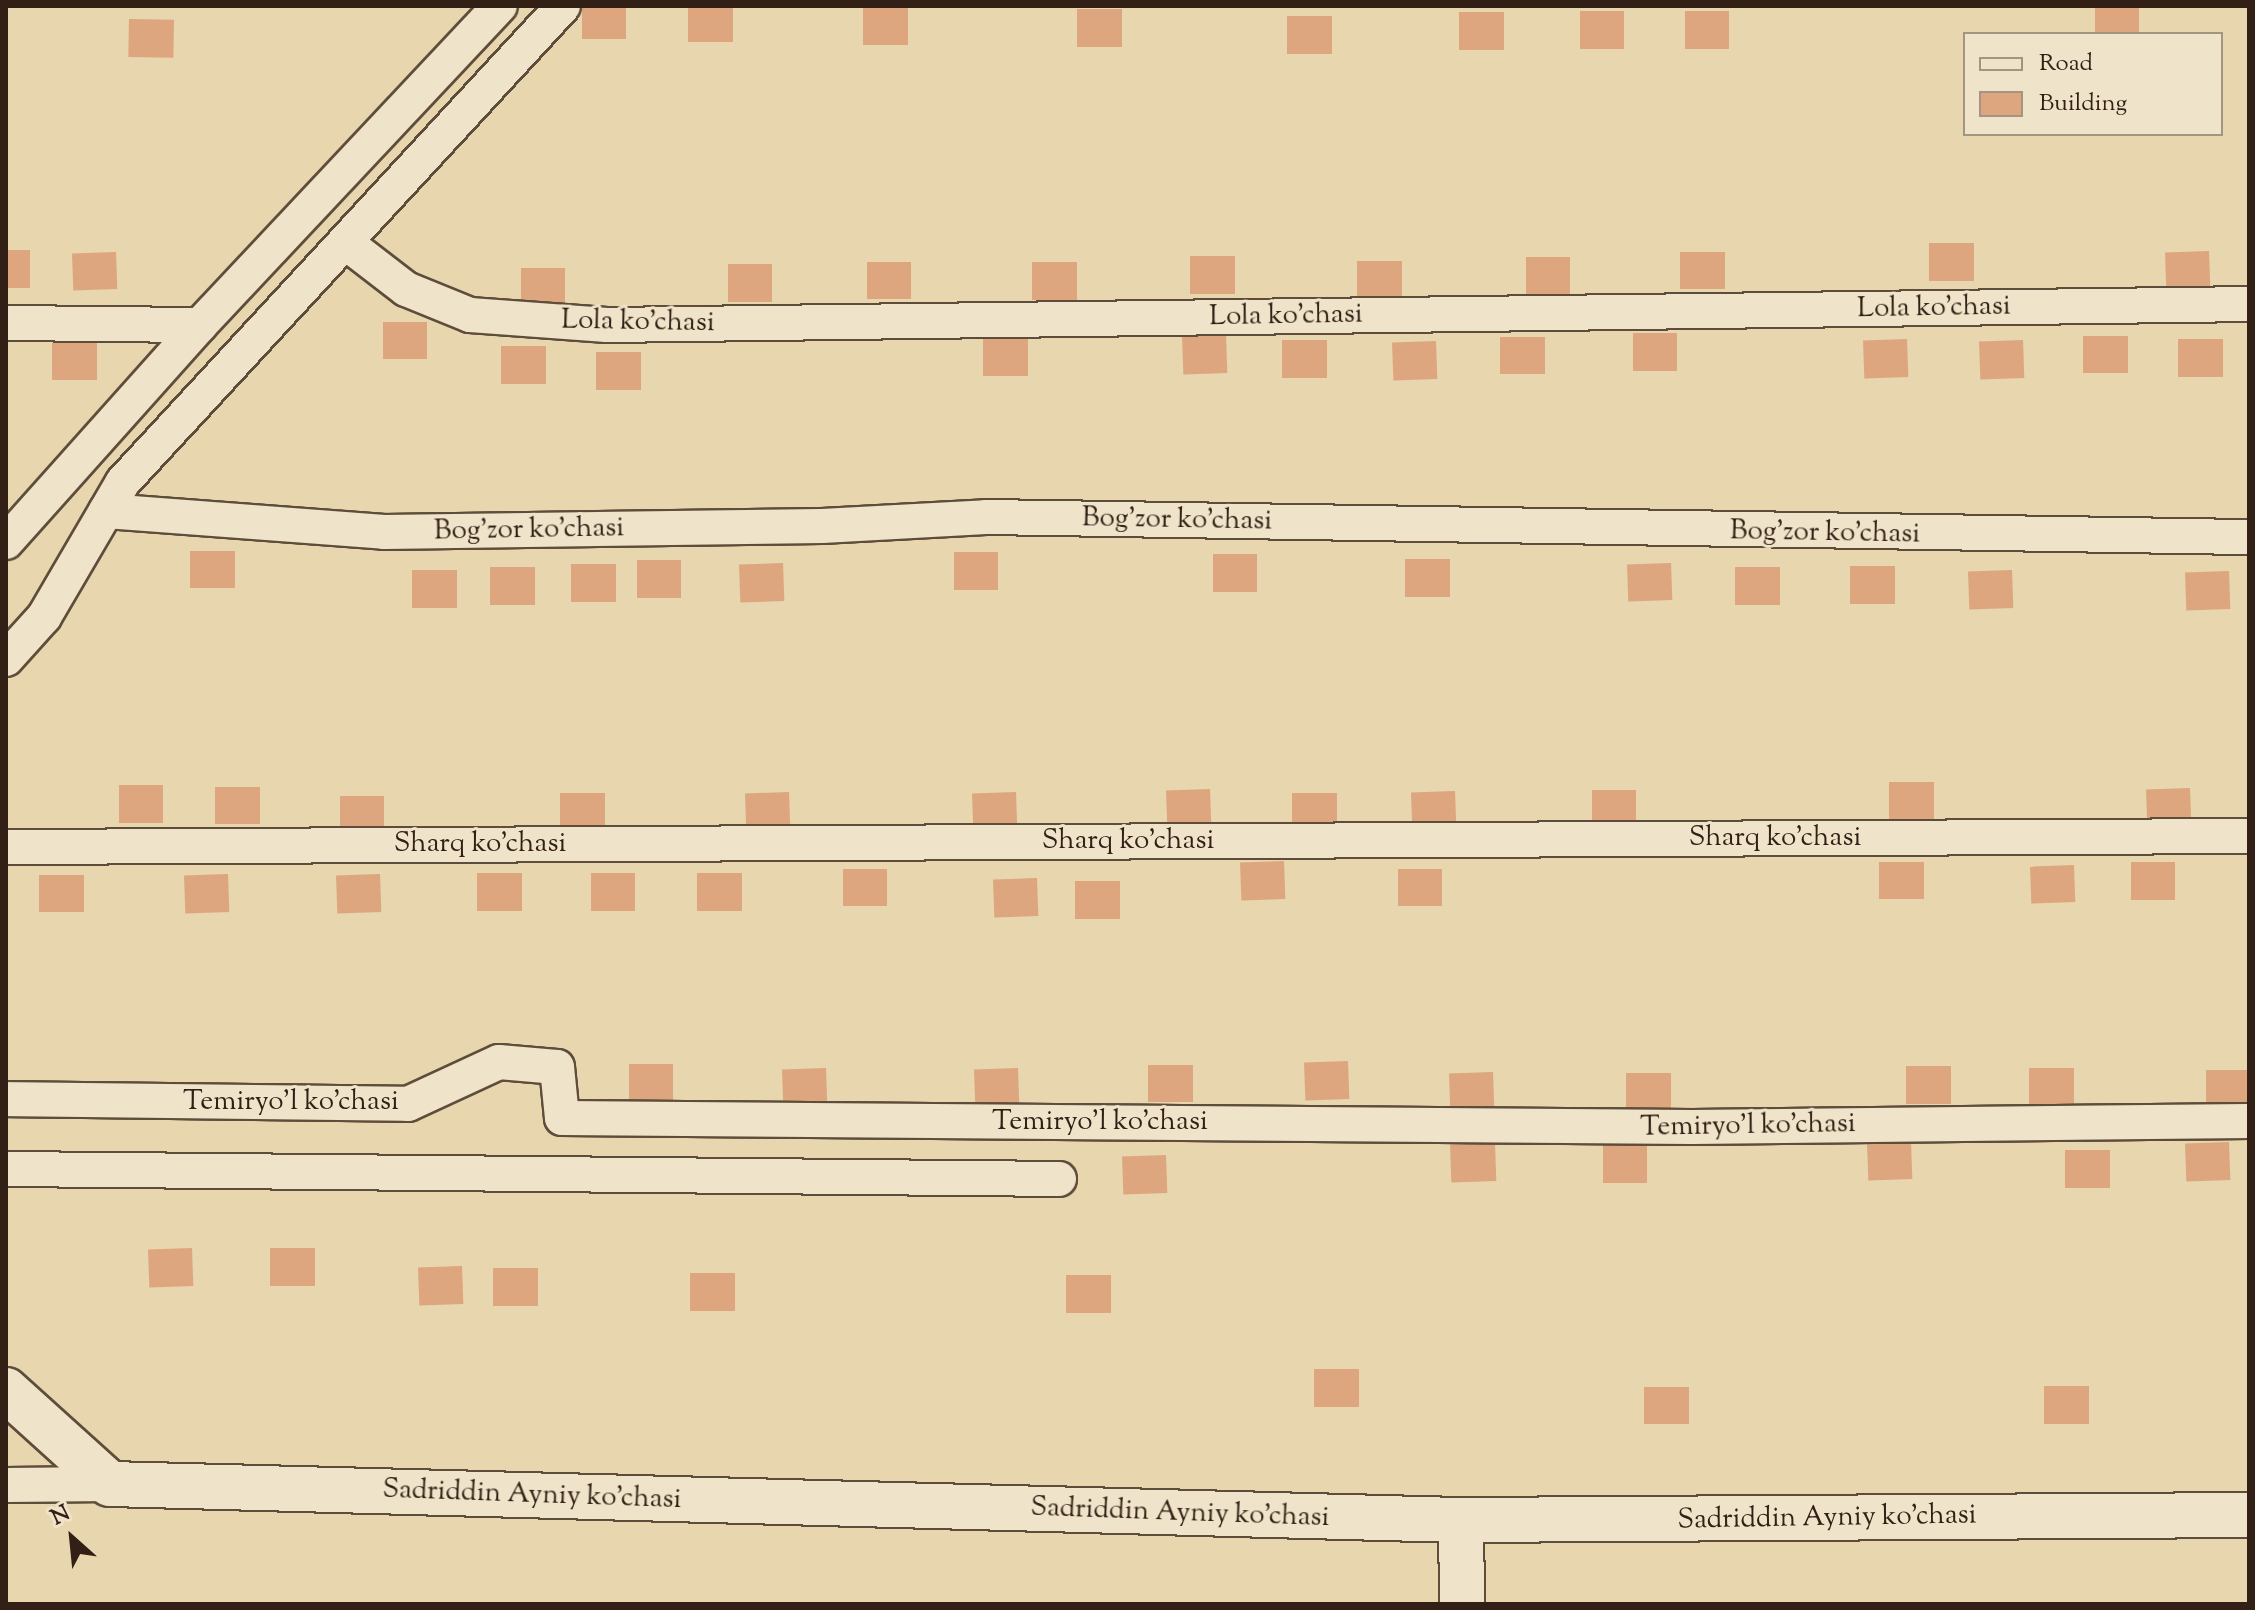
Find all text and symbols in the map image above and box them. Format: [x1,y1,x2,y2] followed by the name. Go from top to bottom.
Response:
[1963,32,2223,136] legend
[2039,47,2093,81] text: Road
[2039,87,2127,121] text: Building
[1857,290,2011,326] street label: Lola ko'chasi
[1209,298,1363,334] street label: Lola ko'chasi
[561,304,715,340] street label: Lola ko'chasi
[1081,502,1273,538] street label: Bog'zor ko'chasi
[433,512,625,548] street label: Bog'zor ko'chasi
[1729,515,1921,551] street label: Bog'zor ko'chasi
[1689,821,1861,855] street label: Sharq ko'chasi
[1042,824,1214,858] street label: Sharq ko'chasi
[394,827,566,861] street label: Sharq ko'chasi
[183,1085,399,1119] street label: Temiryo'l ko'chasi
[992,1105,1208,1139] street label: Temiryo'l ko'chasi
[1640,1107,1856,1145] street label: Temiryo'l ko'chasi
[382,1473,682,1517] street label: Sadriddin Ayniy ko'chasi
[1030,1491,1330,1535] street label: Sadriddin Ayniy ko'chasi
[32,1498,112,1578] north arrow
[46,1498,76,1535] text: N
[1677,1499,1977,1537] street label: Sadriddin Ayniy ko'chasi

